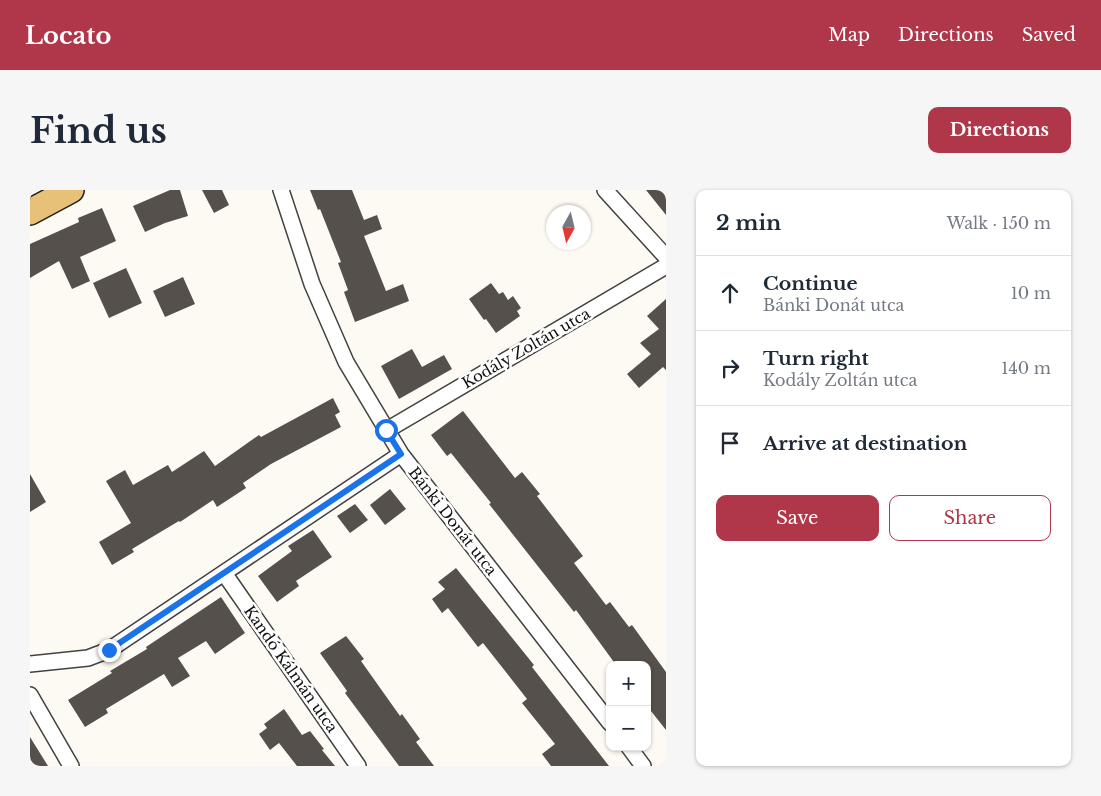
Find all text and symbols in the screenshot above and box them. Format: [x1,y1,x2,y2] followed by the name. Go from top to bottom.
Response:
[25,21,111,50] text: Locato
[828,24,870,46] text: Map
[898,24,994,46] text: Directions
[1022,24,1076,46] text: Saved
[928,107,1071,153] button: Directions
[30,109,167,152] text: Find us
[546,205,591,250] north arrow
[716,210,781,236] text: 2 min
[947,213,1051,233] text: Walk · 150 m
[763,272,858,295] text: Continue
[716,279,744,307] icon: ahead
[1011,283,1051,303] text: 10 m
[763,295,904,315] text: Bánki Donát utca
[459,303,594,392] street label: Kodály Zoltán utca
[763,347,869,370] text: Turn right
[716,354,744,382] icon: right
[1001,358,1051,378] text: 140 m
[763,370,917,390] text: Kodály Zoltán utca
[375,419,398,442] route start
[716,429,744,457] icon: arrive
[763,432,967,455] text: Arrive at destination
[405,463,502,580] street label: Bánki Donát utca
[716,495,879,541] button: Save
[889,495,1051,541] button: Share
[240,602,342,737] street label: Kandó Kálmán utca
[98,639,121,662] route end
[606,661,651,751] map controls
[606,661,651,706] button: +
[606,706,651,751] button: −

